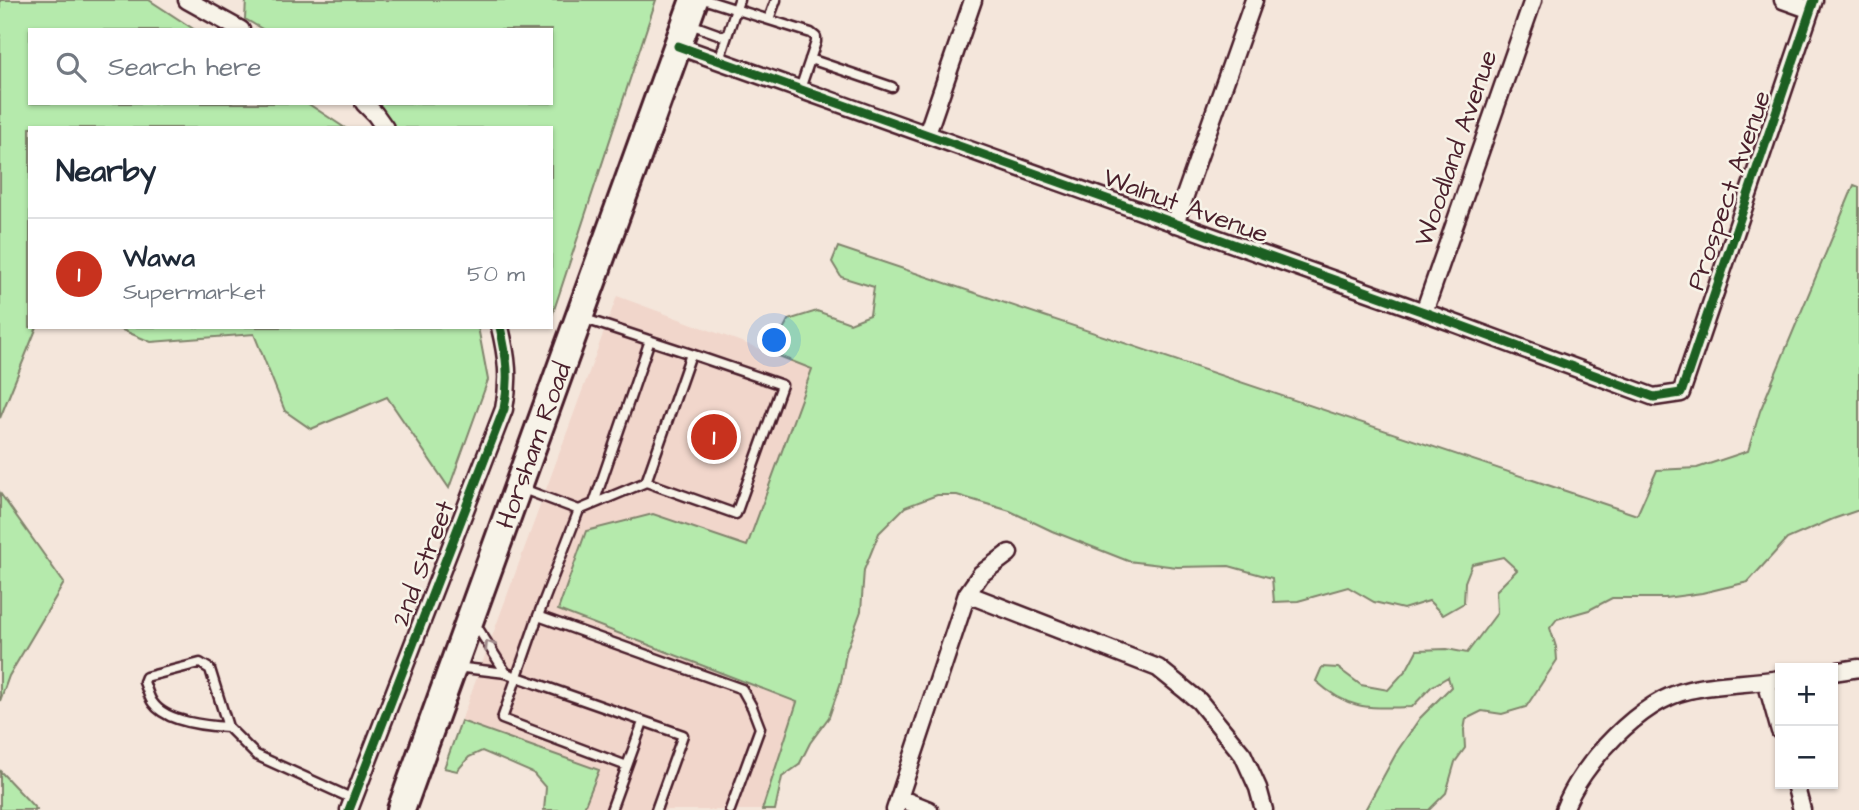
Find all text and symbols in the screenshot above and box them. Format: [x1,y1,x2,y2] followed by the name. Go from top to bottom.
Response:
[28,28,553,105] search box
[1405,45,1506,251] street label: Woodland Avenue
[52,48,90,86] icon: search
[108,49,261,85] text: Search here
[1678,86,1780,295] street label: Prospect Avenue
[56,151,156,193] text: Nearby
[1098,159,1273,253] street label: Walnut Avenue
[123,240,195,276] text: Wawa
[78,258,80,290] text: 1
[467,258,525,290] text: 50 m
[123,276,266,308] text: Supermarket
[757,323,791,357] your location
[487,357,580,534] street label: Horsham Road
[691,411,737,463] pin: 1
[383,495,464,631] street label: 2nd Street
[484,640,497,653] one-way arrow
[1775,663,1838,789] map controls
[1775,663,1838,726] button: +
[1775,726,1838,789] button: −

